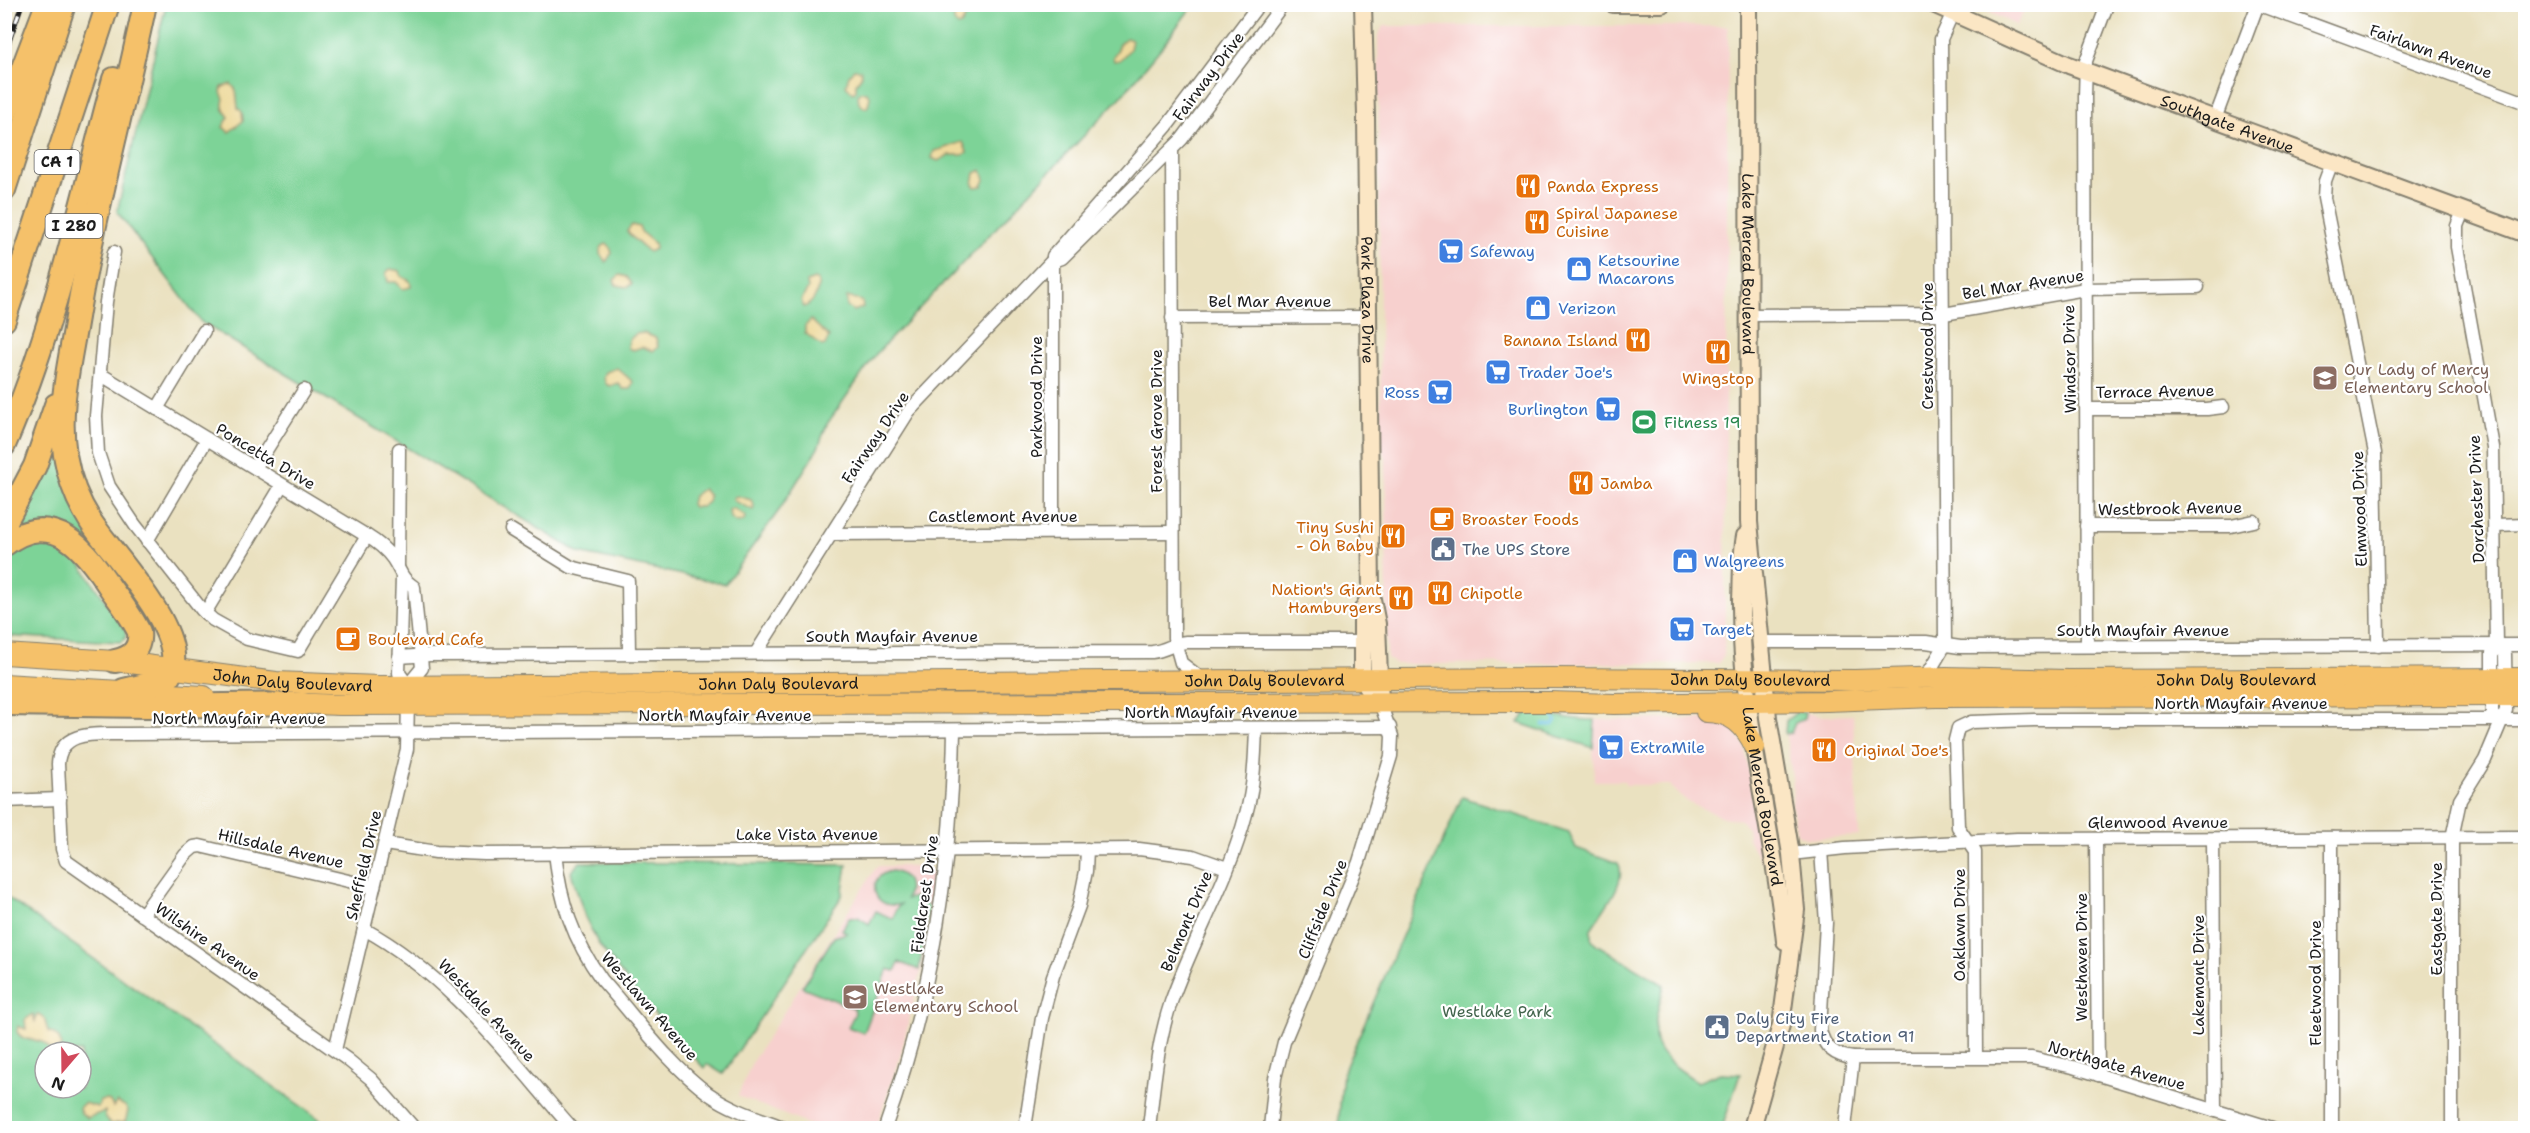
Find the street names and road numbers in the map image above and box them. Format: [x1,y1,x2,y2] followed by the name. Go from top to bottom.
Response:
[2367,20,2495,83] street label: Fairlawn Avenue
[1168,27,1249,125] street label: Fairway Drive
[2157,90,2297,158] street label: Southgate Avenue
[34,150,80,174] road number: CA 1
[1737,173,1759,355] street label: Lake Merced Boulevard
[46,214,103,238] road number: I 280
[1356,236,1379,364] street label: Park Plaza Drive
[1961,264,2085,304] street label: Bel Mar Avenue
[1917,282,1938,410] street label: Crestwood Drive
[1208,291,1332,312] street label: Bel Mar Avenue
[2058,304,2081,414] street label: Windsor Drive
[1026,336,1047,458] street label: Parkwood Drive
[1146,349,1167,493] street label: Forest Grove Drive
[2095,380,2215,403] street label: Terrace Avenue
[837,387,914,487] street label: Fairway Drive
[212,418,319,494] street label: Poncetta Drive
[2464,435,2489,563] street label: Dorchester Drive
[2347,451,2372,567] street label: Elmwood Drive
[2098,497,2242,520] street label: Westbrook Avenue
[928,506,1078,527] street label: Castlemont Avenue
[2057,620,2229,641] street label: South Mayfair Avenue
[806,626,978,647] street label: South Mayfair Avenue
[211,664,373,697] street label: John Daly Boulevard
[1184,669,1345,691] street label: John Daly Boulevard
[1670,669,1831,691] street label: John Daly Boulevard
[2156,669,2316,691] street label: John Daly Boulevard
[698,673,859,695] street label: John Daly Boulevard
[2154,693,2328,714] street label: North Mayfair Avenue
[1124,702,1298,723] street label: North Mayfair Avenue
[638,705,812,726] street label: North Mayfair Avenue
[1737,705,1788,888] street label: Lake Merced Boulevard
[152,708,326,729] street label: North Mayfair Avenue
[341,808,386,922] street label: Sheffield Drive
[2088,812,2228,833] street label: Glenwood Avenue
[216,824,346,873] street label: Hillsdale Avenue
[736,824,878,845] street label: Lake Vista Avenue
[906,834,943,955] street label: Fieldcrest Drive
[1293,856,1352,962] street label: Cliffside Drive
[2426,862,2447,976] street label: Eastgate Drive
[1156,867,1217,975] street label: Belmont Drive
[1949,869,1970,981] street label: Oaklawn Drive
[2071,893,2092,1021] street label: Westhaven Drive
[151,897,264,986] street label: Wilshire Avenue
[2188,915,2209,1035] street label: Lakemont Drive
[2305,920,2326,1046] street label: Fleetwood Drive
[597,947,703,1065] street label: Westlawn Avenue
[433,954,540,1066] street label: Westdale Avenue
[2046,1036,2188,1095] street label: Northgate Avenue

